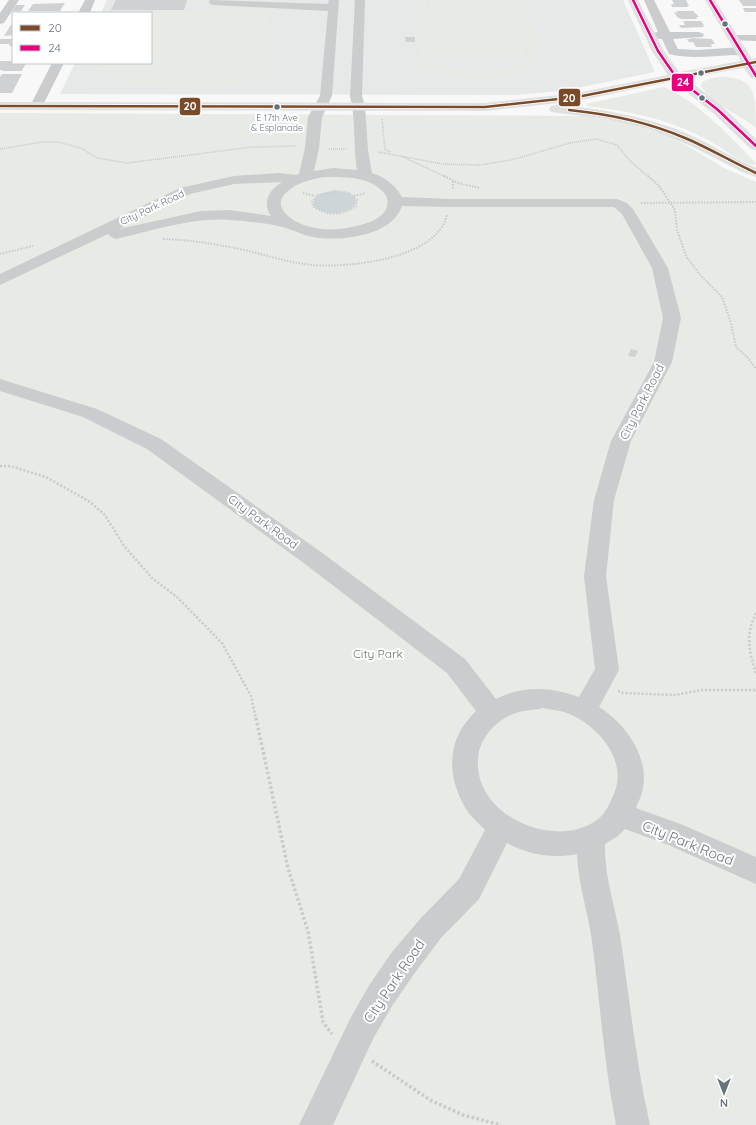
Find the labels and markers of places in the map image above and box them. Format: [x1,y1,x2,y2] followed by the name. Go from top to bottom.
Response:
[720,19,730,29] unlabelled marker
[696,68,706,78] unlabelled marker
[697,93,707,103] unlabelled marker
[272,102,282,112] marker: E 17th Ave & Esplanade
[251,112,303,133] place label: E 17th Ave & Esplanade

